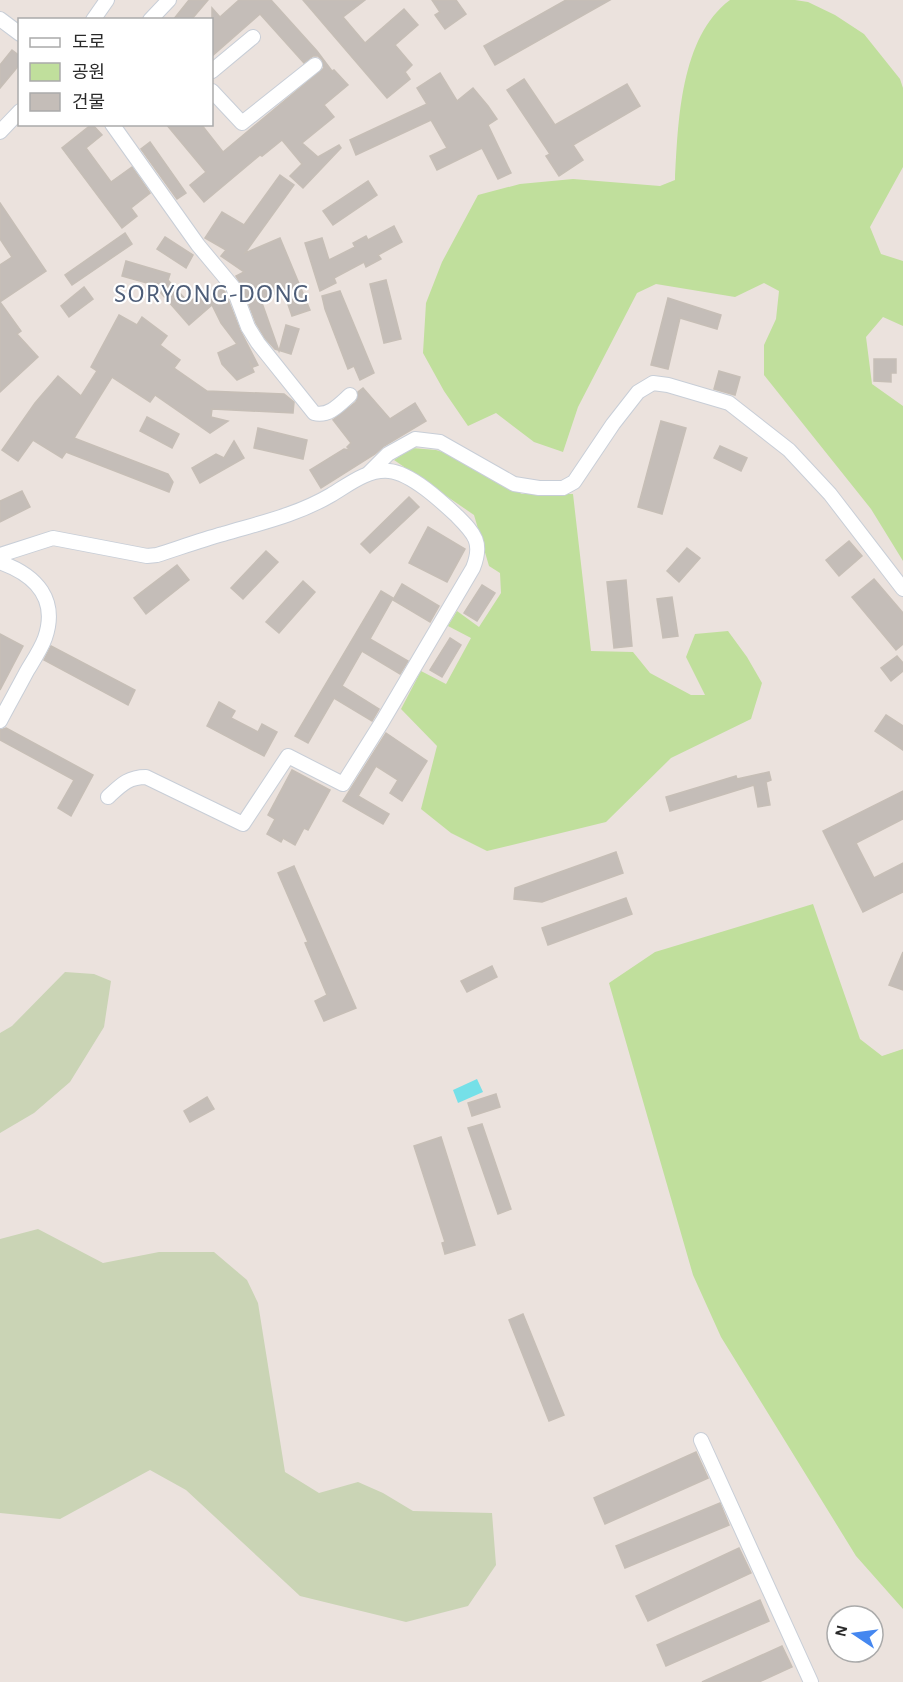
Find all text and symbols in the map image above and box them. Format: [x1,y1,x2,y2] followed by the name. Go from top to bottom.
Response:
[18,18,213,126] legend
[72,34,105,52] text: 도로
[72,63,105,82] text: 공원
[72,93,105,112] text: 건물
[114,281,310,307] district label: SORYONG-DONG
[825,1604,885,1664] north arrow
[832,1624,850,1638] text: N

